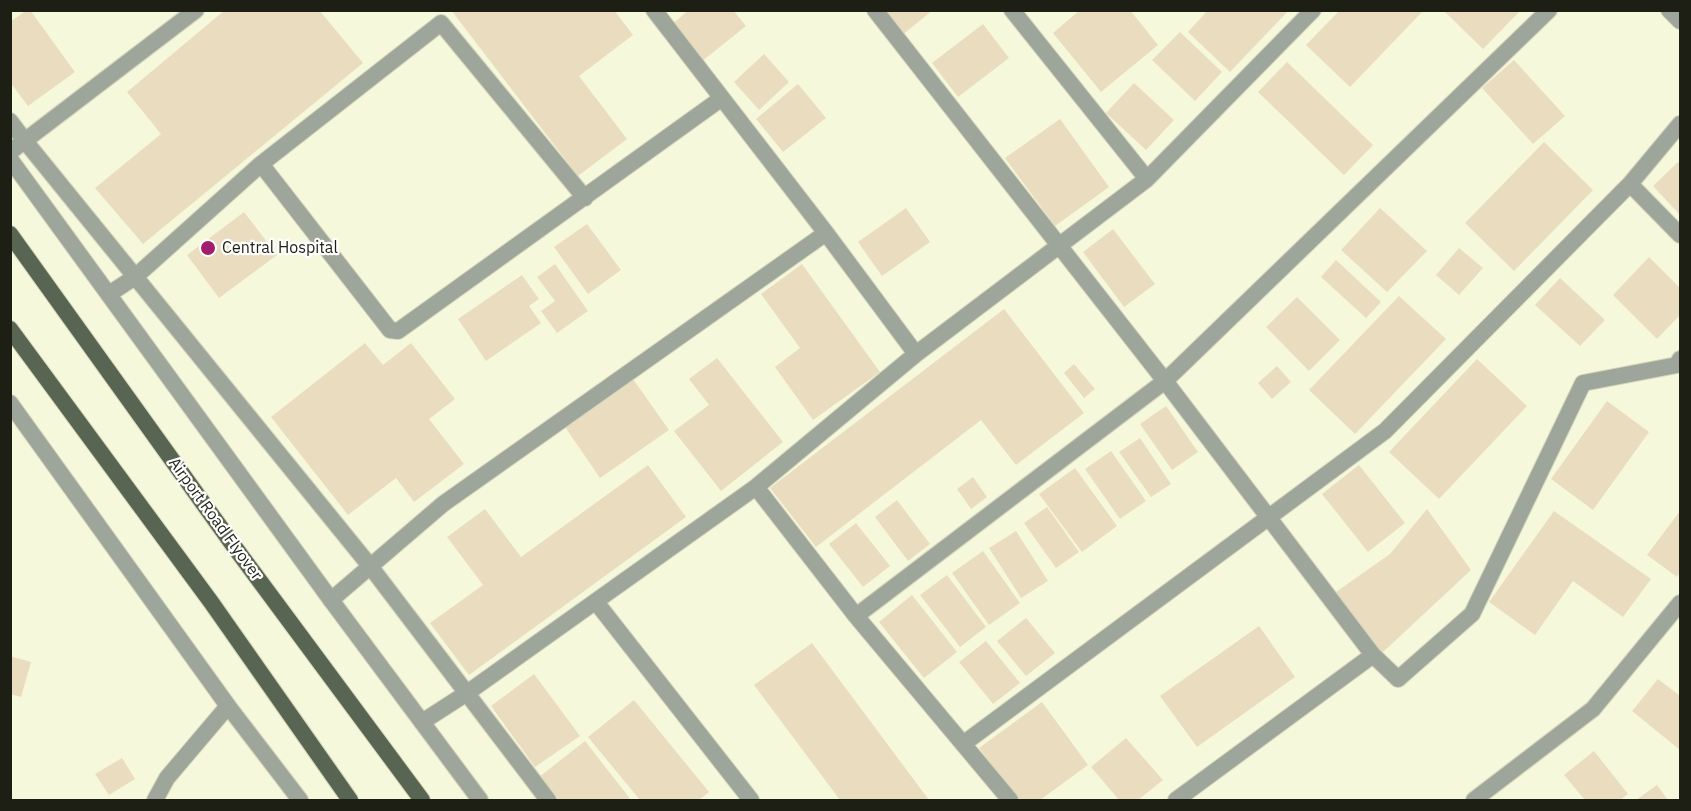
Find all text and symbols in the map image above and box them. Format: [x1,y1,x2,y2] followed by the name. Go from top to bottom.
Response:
[222,238,338,258] place label: Central Hospital
[199,239,217,257] marker: Central Hospital
[164,454,266,584] street label: Airport Road Flyover

